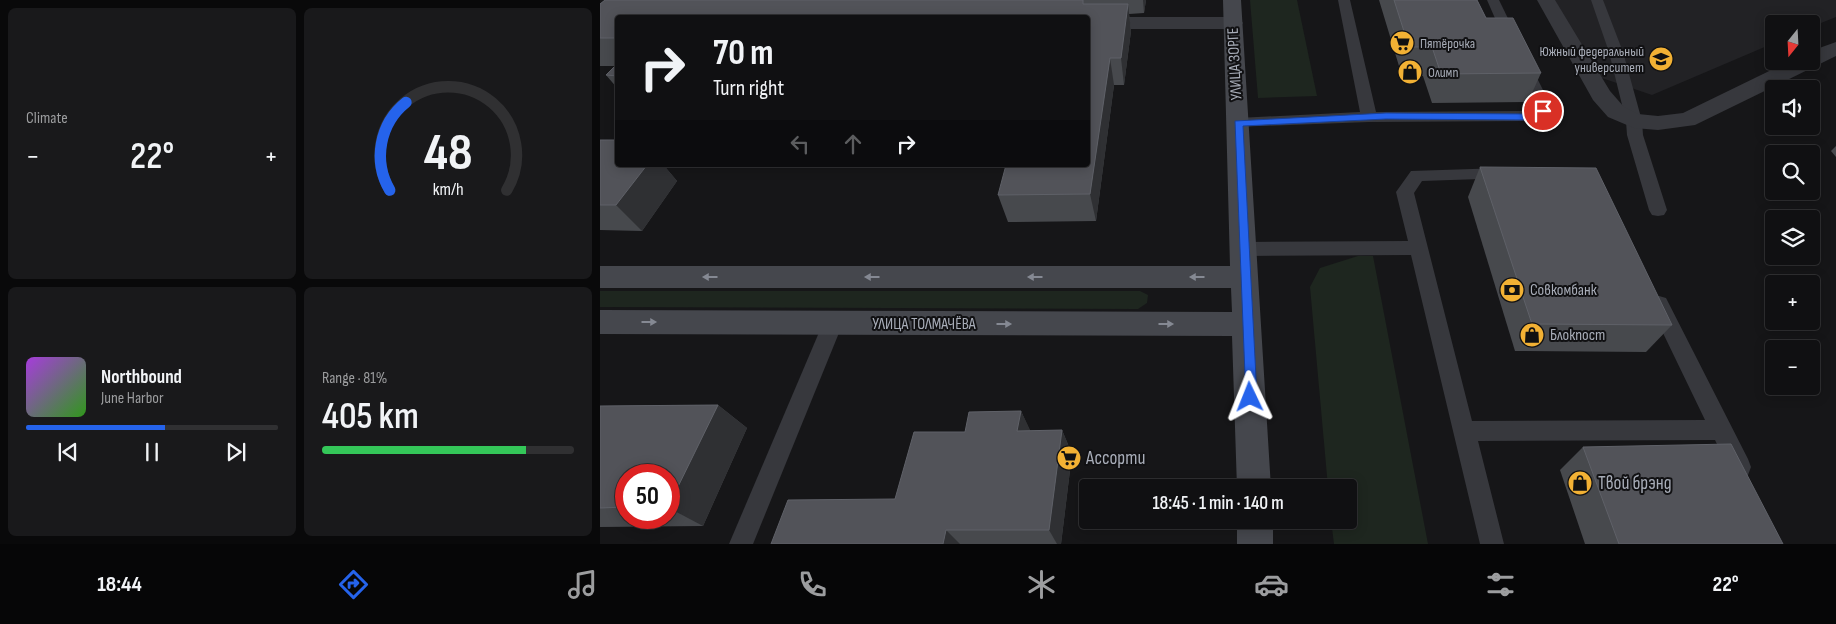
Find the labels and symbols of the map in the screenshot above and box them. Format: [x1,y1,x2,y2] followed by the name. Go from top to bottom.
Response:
[1765,15,1820,70] north arrow
[1224,27,1246,101] street label: УЛИЦА ЗОРГЕ
[1389,30,1415,56] supermarket icon: Пятёрочка
[1420,35,1475,52] place label: Пятёрочка
[1539,43,1644,76] place label: Южный федеральный университет
[1648,46,1674,72] school or university icon: Южный федеральный университет
[1397,59,1423,85] shop icon: Олимп
[1428,64,1458,81] place label: Олимп
[1522,90,1564,132] pin
[701,273,717,281] one-way arrow
[864,273,880,281] one-way arrow
[1026,273,1042,281] one-way arrow
[1189,273,1205,281] one-way arrow
[1499,277,1525,303] bank icon: Совкомбанк
[1530,281,1598,300] place label: Совкомбанк
[872,315,976,334] street label: УЛИЦА ТОЛМАЧЁВА
[641,318,657,326] one-way arrow
[996,320,1012,328] one-way arrow
[1158,320,1174,328] one-way arrow
[1519,322,1545,348] shop icon: Блокпост
[1550,326,1605,345] place label: Блокпост
[1223,370,1275,422] position arrow
[1056,445,1082,471] supermarket icon: Ассорти
[1085,447,1145,470] place label: Ассорти
[615,464,680,529] speed limit sign: 50
[1567,470,1593,496] shop icon: Твой брэнд
[1598,472,1672,495] place label: Твой брэнд

